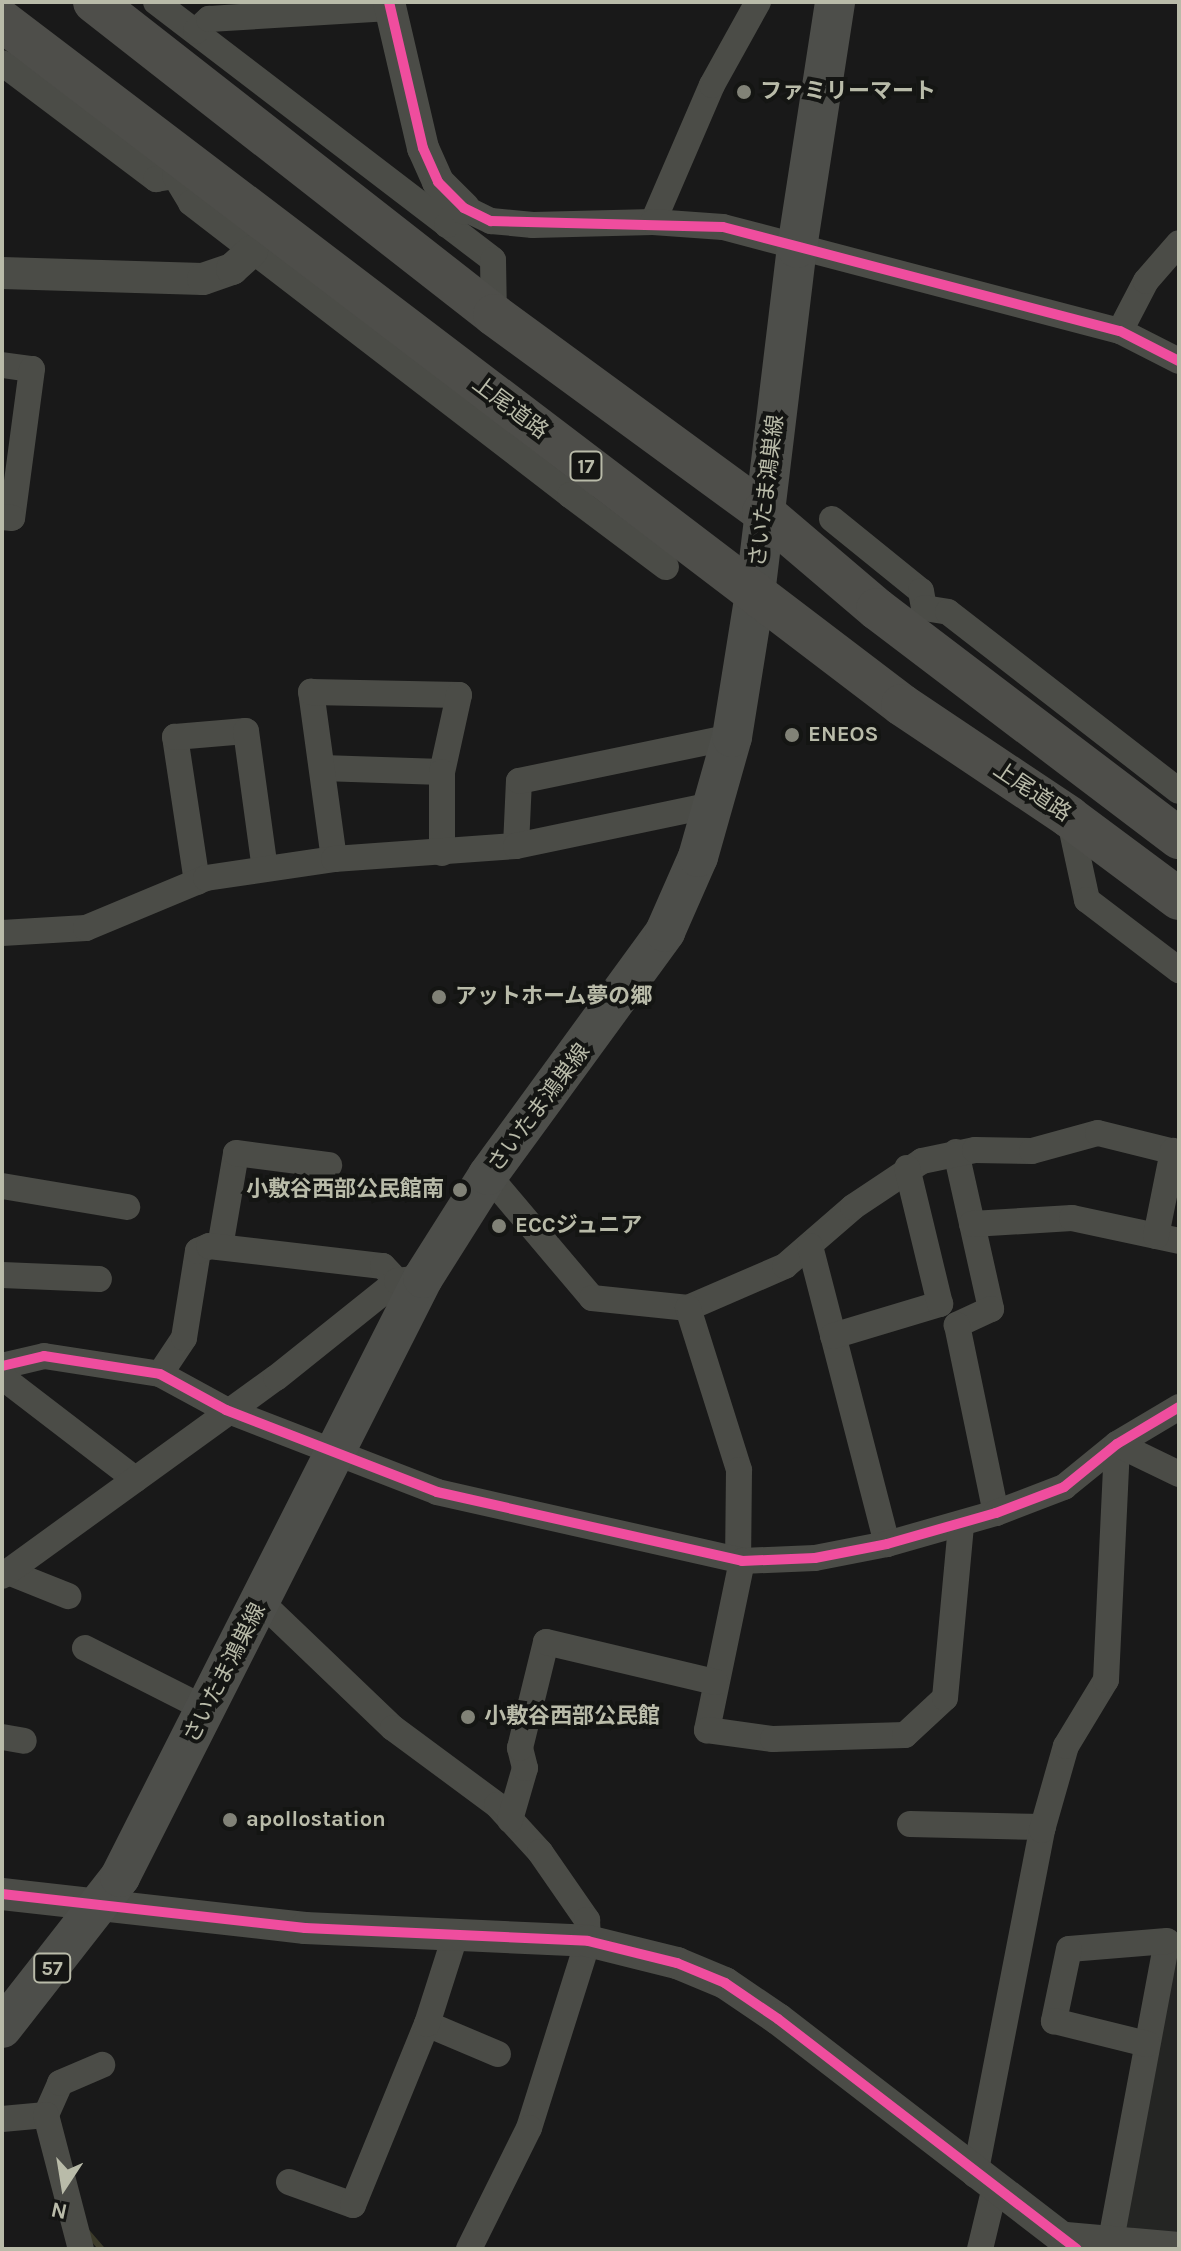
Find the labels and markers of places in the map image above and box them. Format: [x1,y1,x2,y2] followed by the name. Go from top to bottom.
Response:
[760,79,936,105] place label: ファミリーマート
[735,83,753,101] marker: ファミリーマート
[808,722,879,748] place label: ENEOS
[783,726,801,744] marker: ENEOS
[455,984,653,1010] place label: アットホーム夢の郷
[430,988,448,1006] marker: アットホーム夢の郷
[246,1177,444,1203] place label: 小敷谷西部公民館南
[451,1181,469,1199] marker: 小敷谷西部公民館南
[515,1213,644,1239] place label: ECCジュニア
[490,1217,508,1235] marker: ECCジュニア
[484,1704,660,1730] place label: 小敷谷西部公民館
[459,1708,477,1726] marker: 小敷谷西部公民館
[246,1807,386,1833] place label: apollostation
[221,1811,239,1829] marker: apollostation

